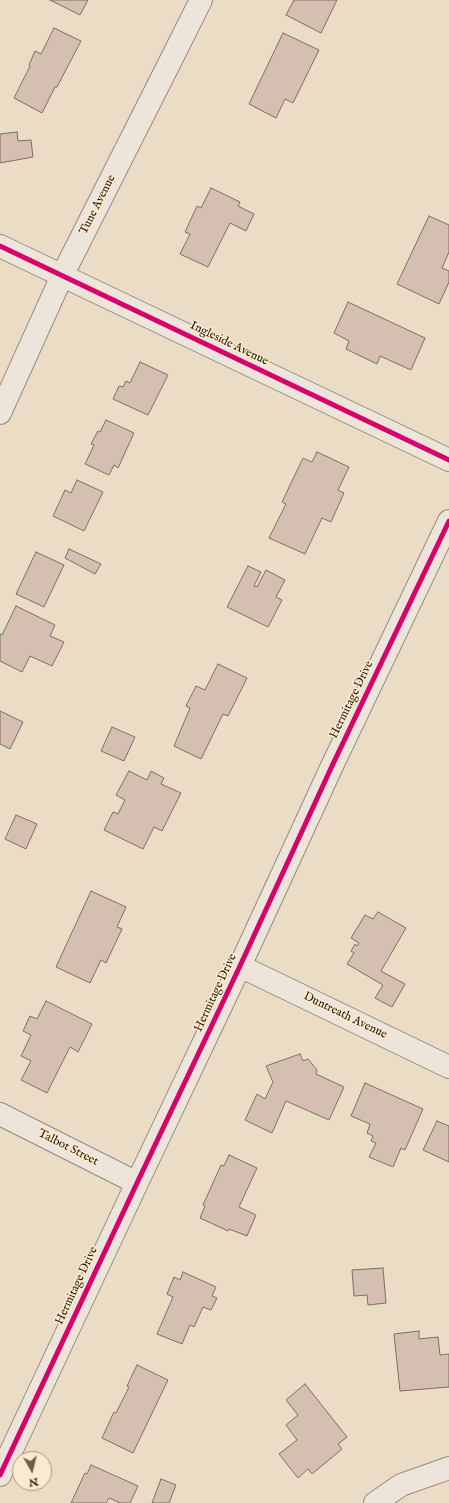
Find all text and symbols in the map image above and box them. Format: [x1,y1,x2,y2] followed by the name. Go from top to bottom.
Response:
[77,173,119,237] street label: Tune Avenue
[187,319,271,369] street label: Ingleside Avenue
[327,659,377,741] street label: Hermitage Drive
[192,952,240,1034] street label: Hermitage Drive
[301,990,389,1042] street label: Duntreath Avenue
[35,1127,101,1169] street label: Talbot Street
[53,1245,101,1327] street label: Hermitage Drive
[12,1451,52,1491] north arrow
[28,1474,39,1489] text: N

